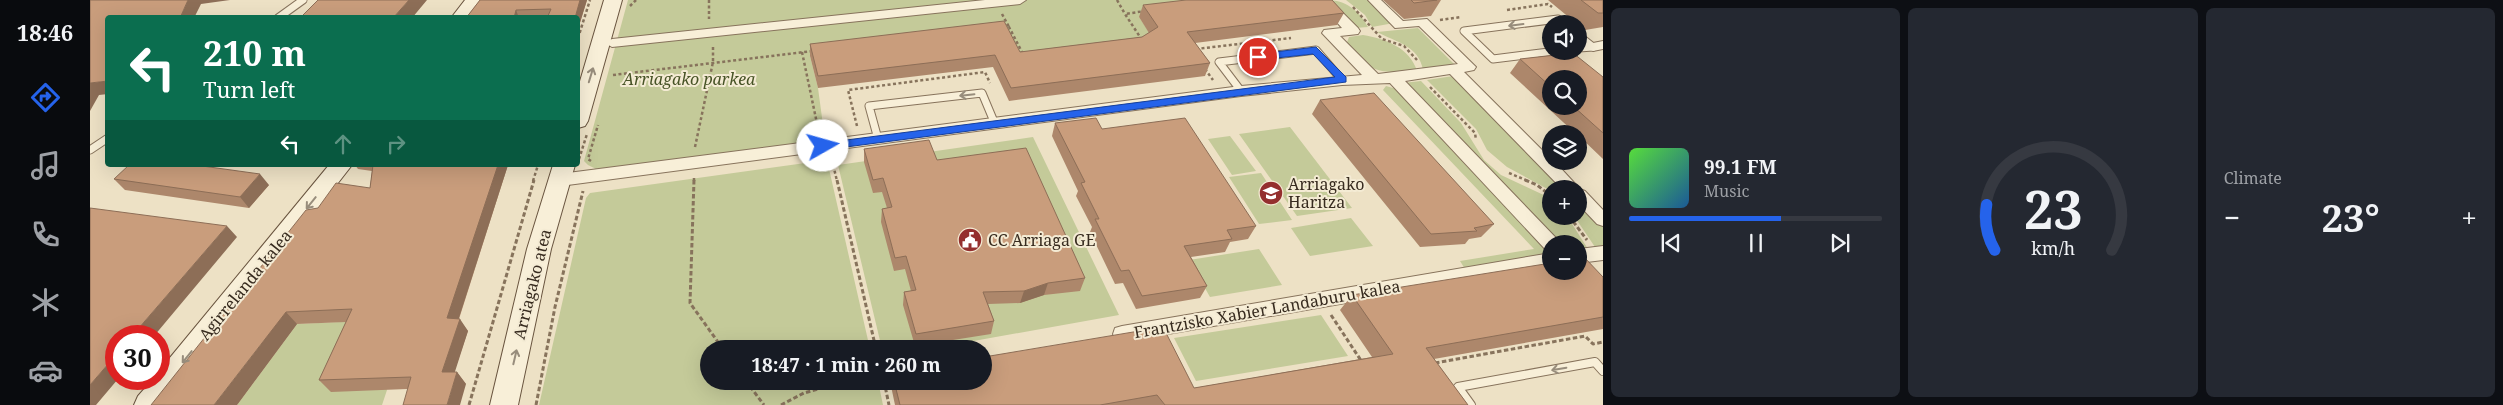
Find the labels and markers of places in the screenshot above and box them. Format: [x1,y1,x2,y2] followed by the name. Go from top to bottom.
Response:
[1237,36,1279,78] pin
[1288,173,1364,213] place label: Arriagako Haritza
[1258,180,1284,206] school or university icon: Arriagako Haritza
[957,227,983,253] public building icon: CC Arriaga GE
[988,229,1095,251] place label: CC Arriaga GE

